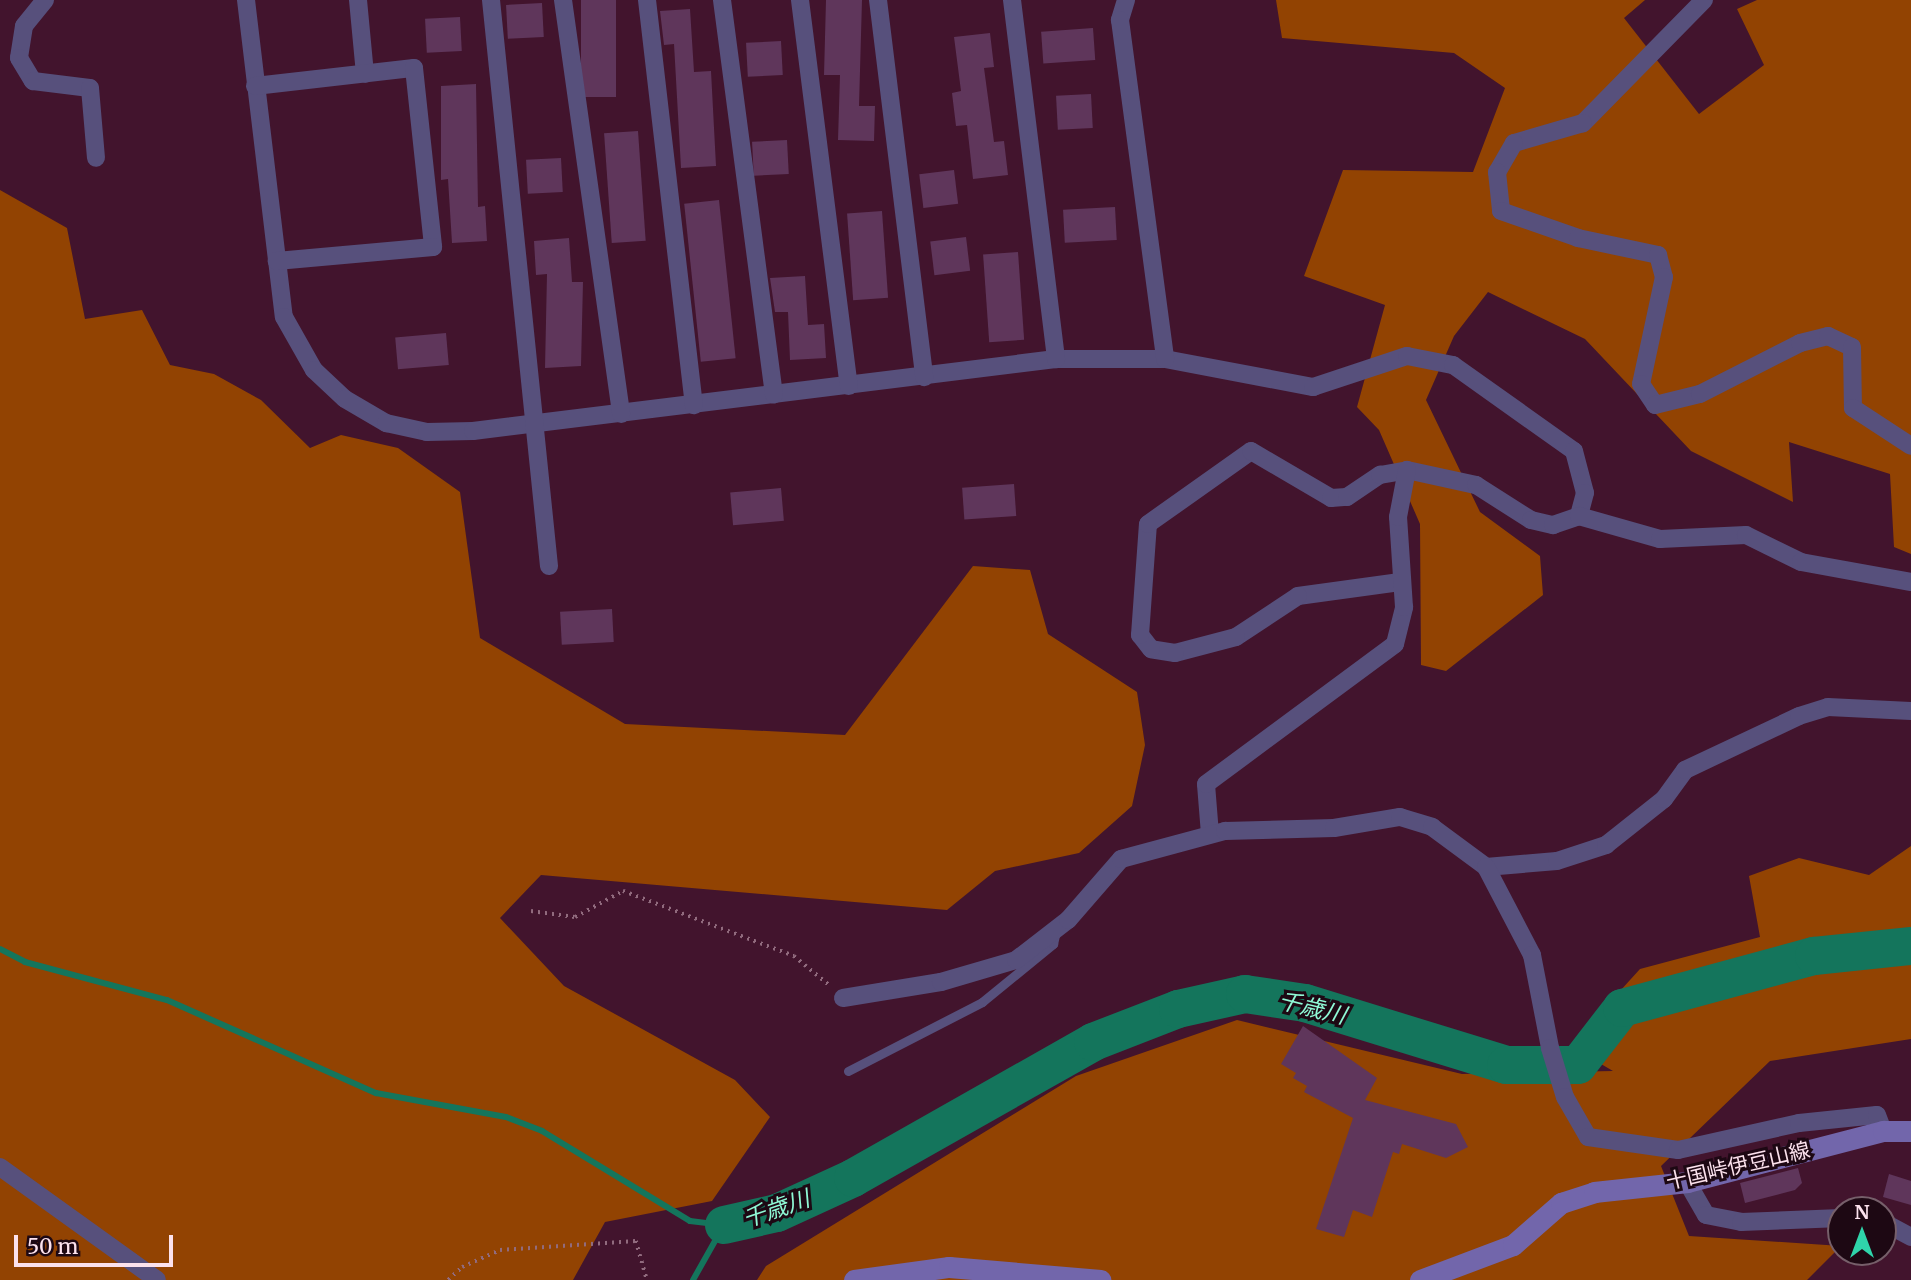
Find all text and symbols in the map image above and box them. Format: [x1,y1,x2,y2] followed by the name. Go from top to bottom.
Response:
[1275,986,1349,1030] water label: 千歳川
[1664,1137,1812,1195] street label: 十国峠伊豆山線
[739,1185,813,1233] water label: 千歳川
[1827,1196,1897,1266] north arrow
[1854,1200,1870,1224] text: N
[18,1220,177,1264] scale bar
[27,1233,78,1260] text: 50 m

